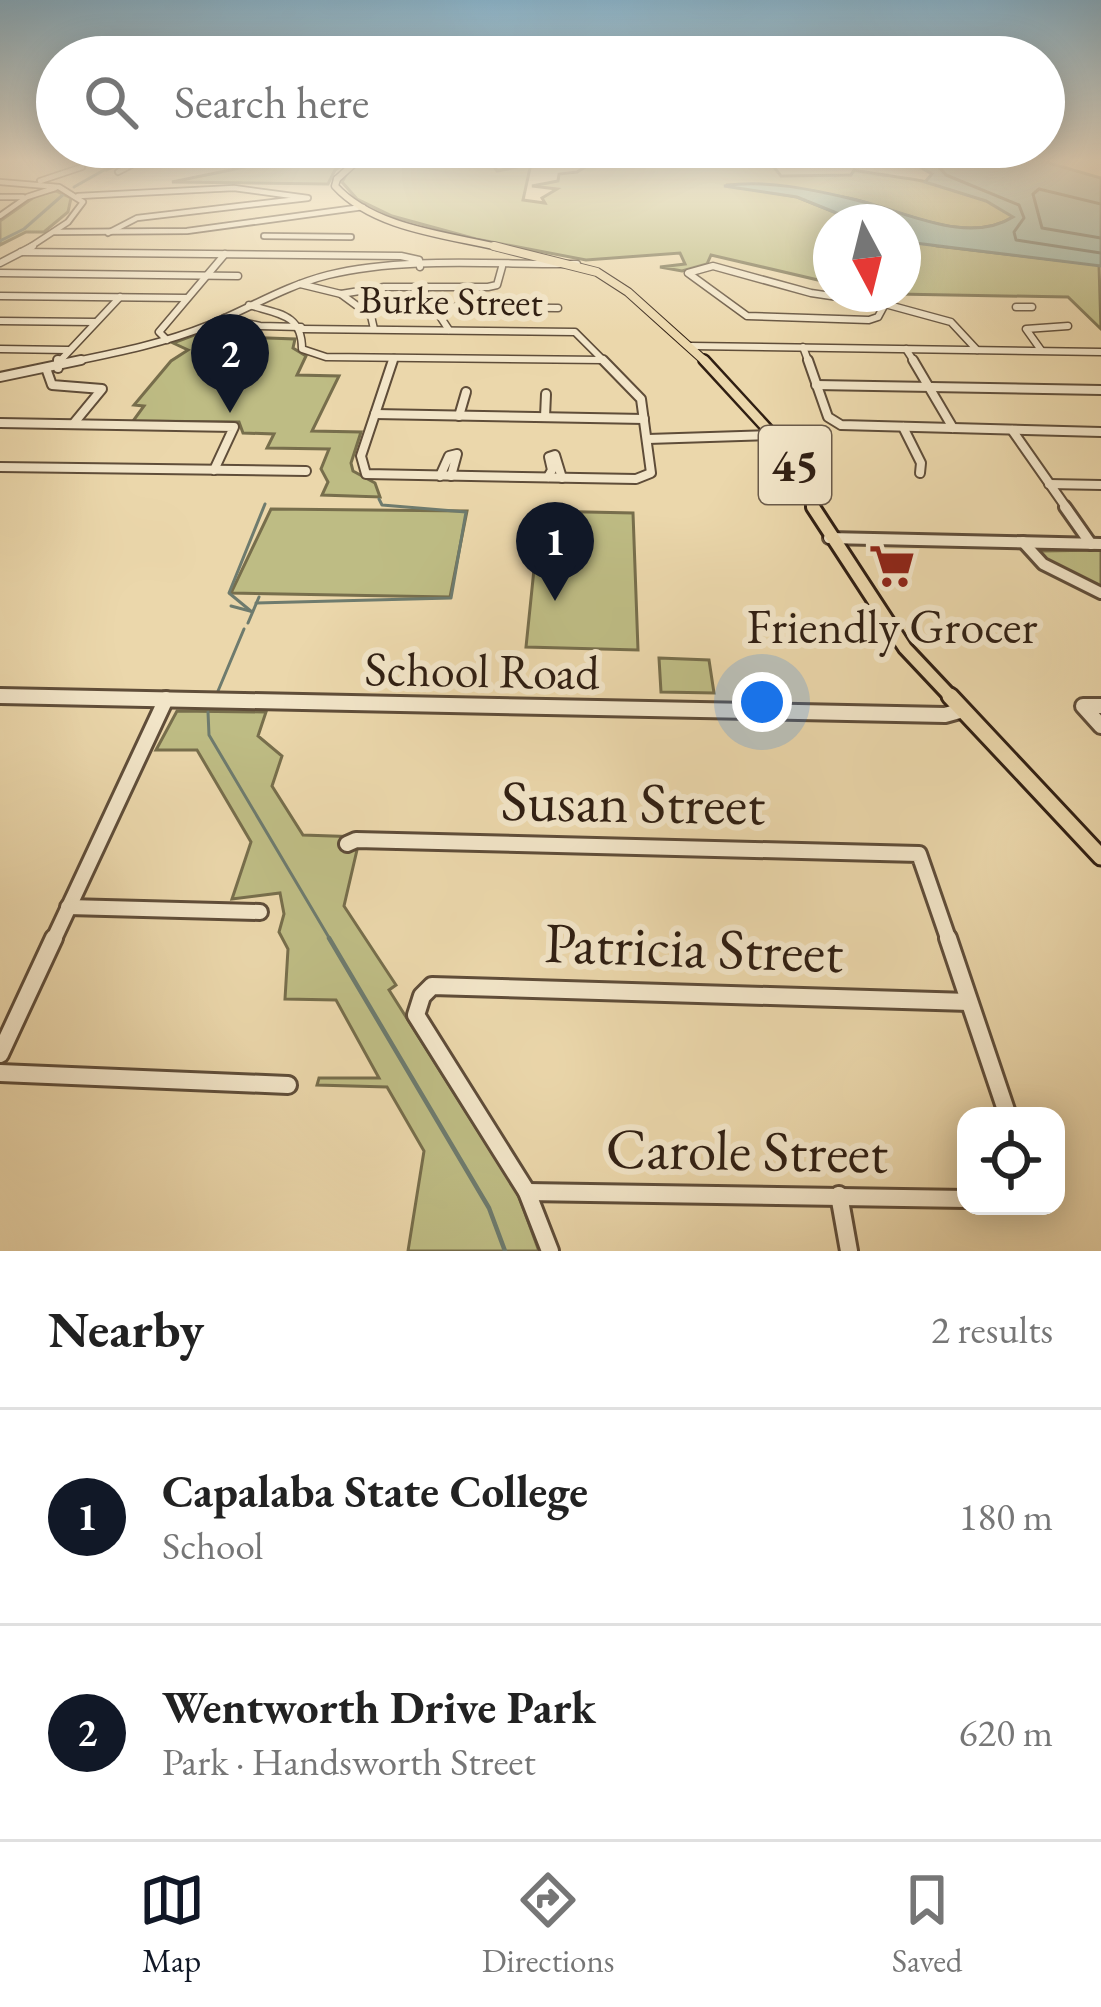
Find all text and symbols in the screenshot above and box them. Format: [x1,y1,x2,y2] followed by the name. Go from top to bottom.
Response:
[36,36,1065,168] search box
[78,69,144,135] icon: search
[174,73,369,131] text: Search here
[813,204,921,312] north arrow
[359,273,543,328] street label: Burke Street
[191,314,269,413] pin: 2
[759,426,831,504] road number: 45
[516,502,594,601] pin: 1
[867,541,917,591] supermarket icon: Friendly Grocer
[747,595,1037,657] place label: Friendly Grocer
[364,637,601,703] street label: School Road
[732,672,792,732] your location
[500,763,766,841] street label: Susan Street
[543,905,845,989] street label: Patricia Street
[957,1107,1065,1215] map controls
[957,1107,1065,1215] button: locate
[605,1111,889,1189] street label: Carole Street
[48,1296,204,1362] text: Nearby
[931,1304,1053,1355] text: 2 results
[162,1462,588,1520] text: Capalaba State College
[77,1491,97,1542] text: 1
[959,1491,1053,1542] text: 180 m
[162,1520,263,1571] text: School
[162,1678,596,1736] text: Wentworth Drive Park
[77,1707,97,1758] text: 2
[959,1707,1053,1758] text: 620 m
[162,1736,536,1787] text: Park · Handsworth Street
[139,1867,205,1982] tab: Map
[482,1867,615,1982] tab: Directions
[892,1867,962,1982] tab: Saved

